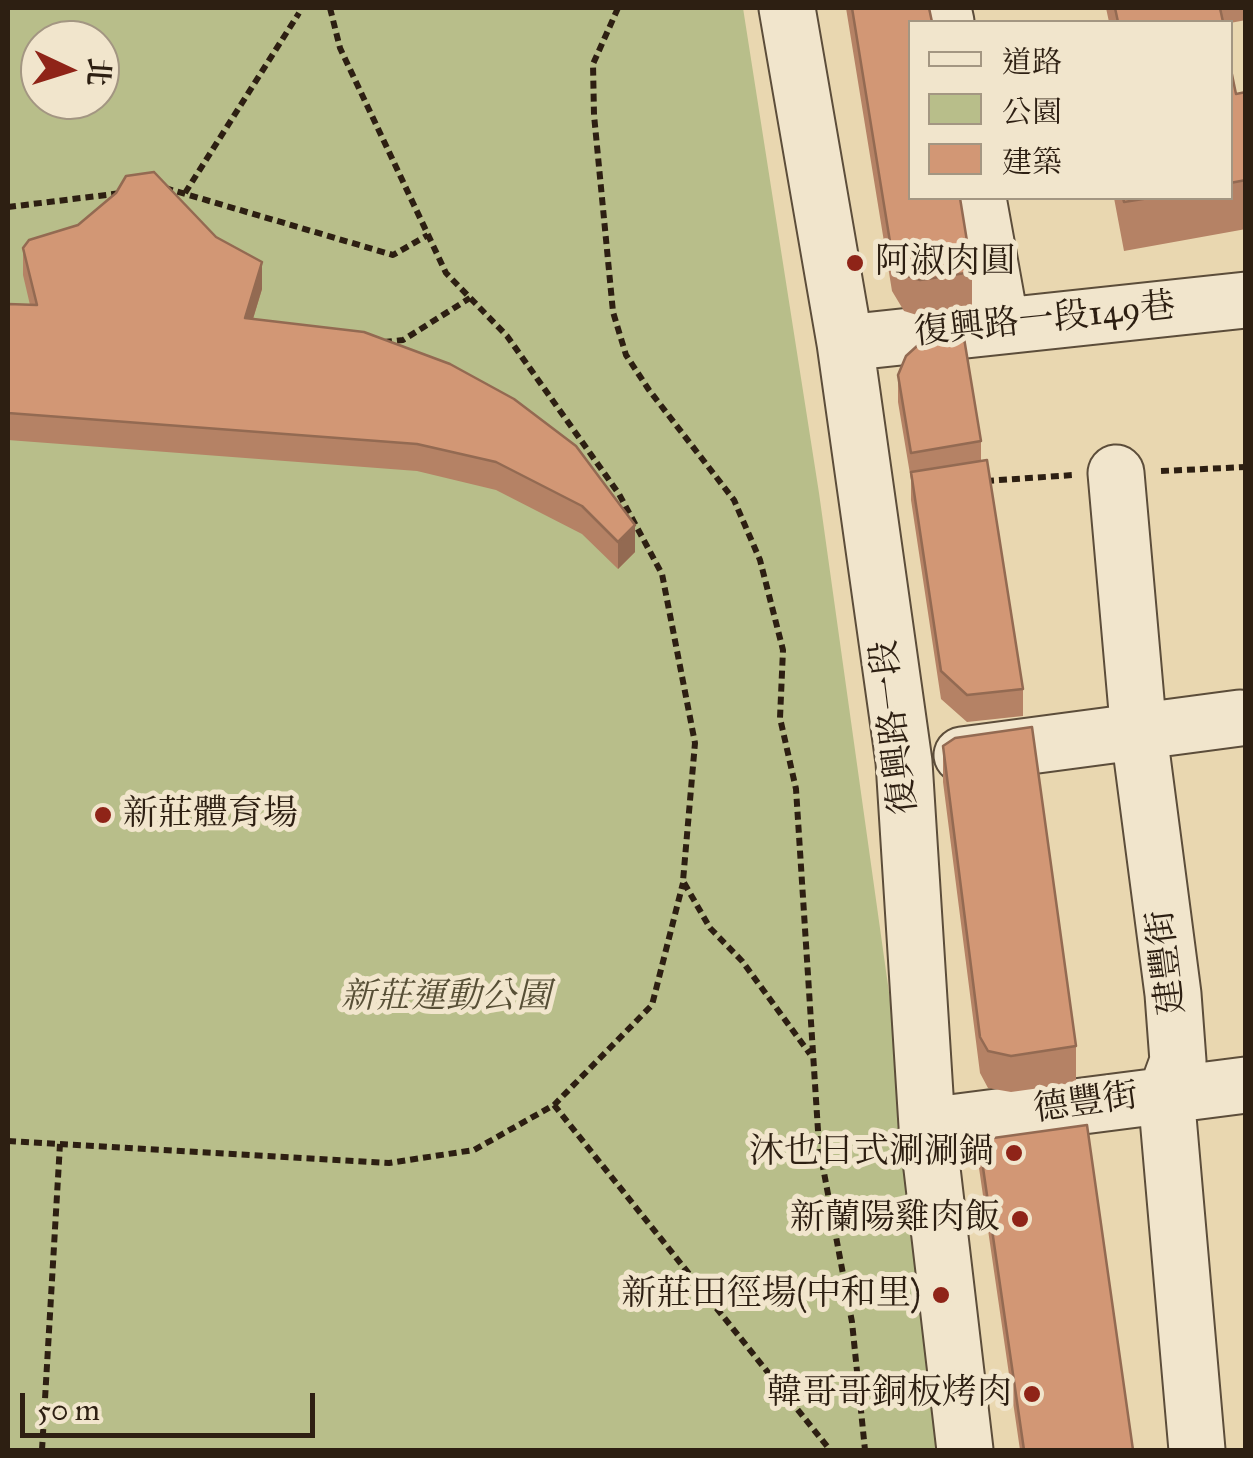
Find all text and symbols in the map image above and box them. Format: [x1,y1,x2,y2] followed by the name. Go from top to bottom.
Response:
[20,20,120,120] north arrow
[908,20,1233,200] legend
[1002,44,1062,80] text: 道路
[80,57,117,87] text: 北
[1002,94,1062,130] text: 公園
[1002,144,1062,180] text: 建築
[875,242,1015,284] place label: 阿淑肉圓
[844,252,866,274] marker: 阿淑肉圓
[912,286,1178,356] street label: 復興路一段149巷
[864,638,928,816] street label: 復興路一段
[123,794,298,836] place label: 新莊體育場
[92,804,114,826] marker: 新莊體育場
[1141,907,1195,1017] street label: 建豐街
[341,977,551,1019] park label: 新莊運動公園
[1031,1076,1141,1132] street label: 德豐街
[749,1132,994,1174] place label: 沐也日式涮涮鍋
[1003,1142,1025,1164] marker: 沐也日式涮涮鍋
[790,1198,1000,1240] place label: 新蘭陽雞肉飯
[1009,1208,1031,1230] marker: 新蘭陽雞肉飯
[621,1274,921,1316] place label: 新莊田徑場(中和里)
[930,1284,952,1306] marker: 新莊田徑場(中和里)
[25,1373,320,1435] scale bar
[767,1373,1012,1415] place label: 韓哥哥銅板烤肉
[1021,1383,1043,1405] marker: 韓哥哥銅板烤肉
[37,1392,100,1428] text: 50 m

